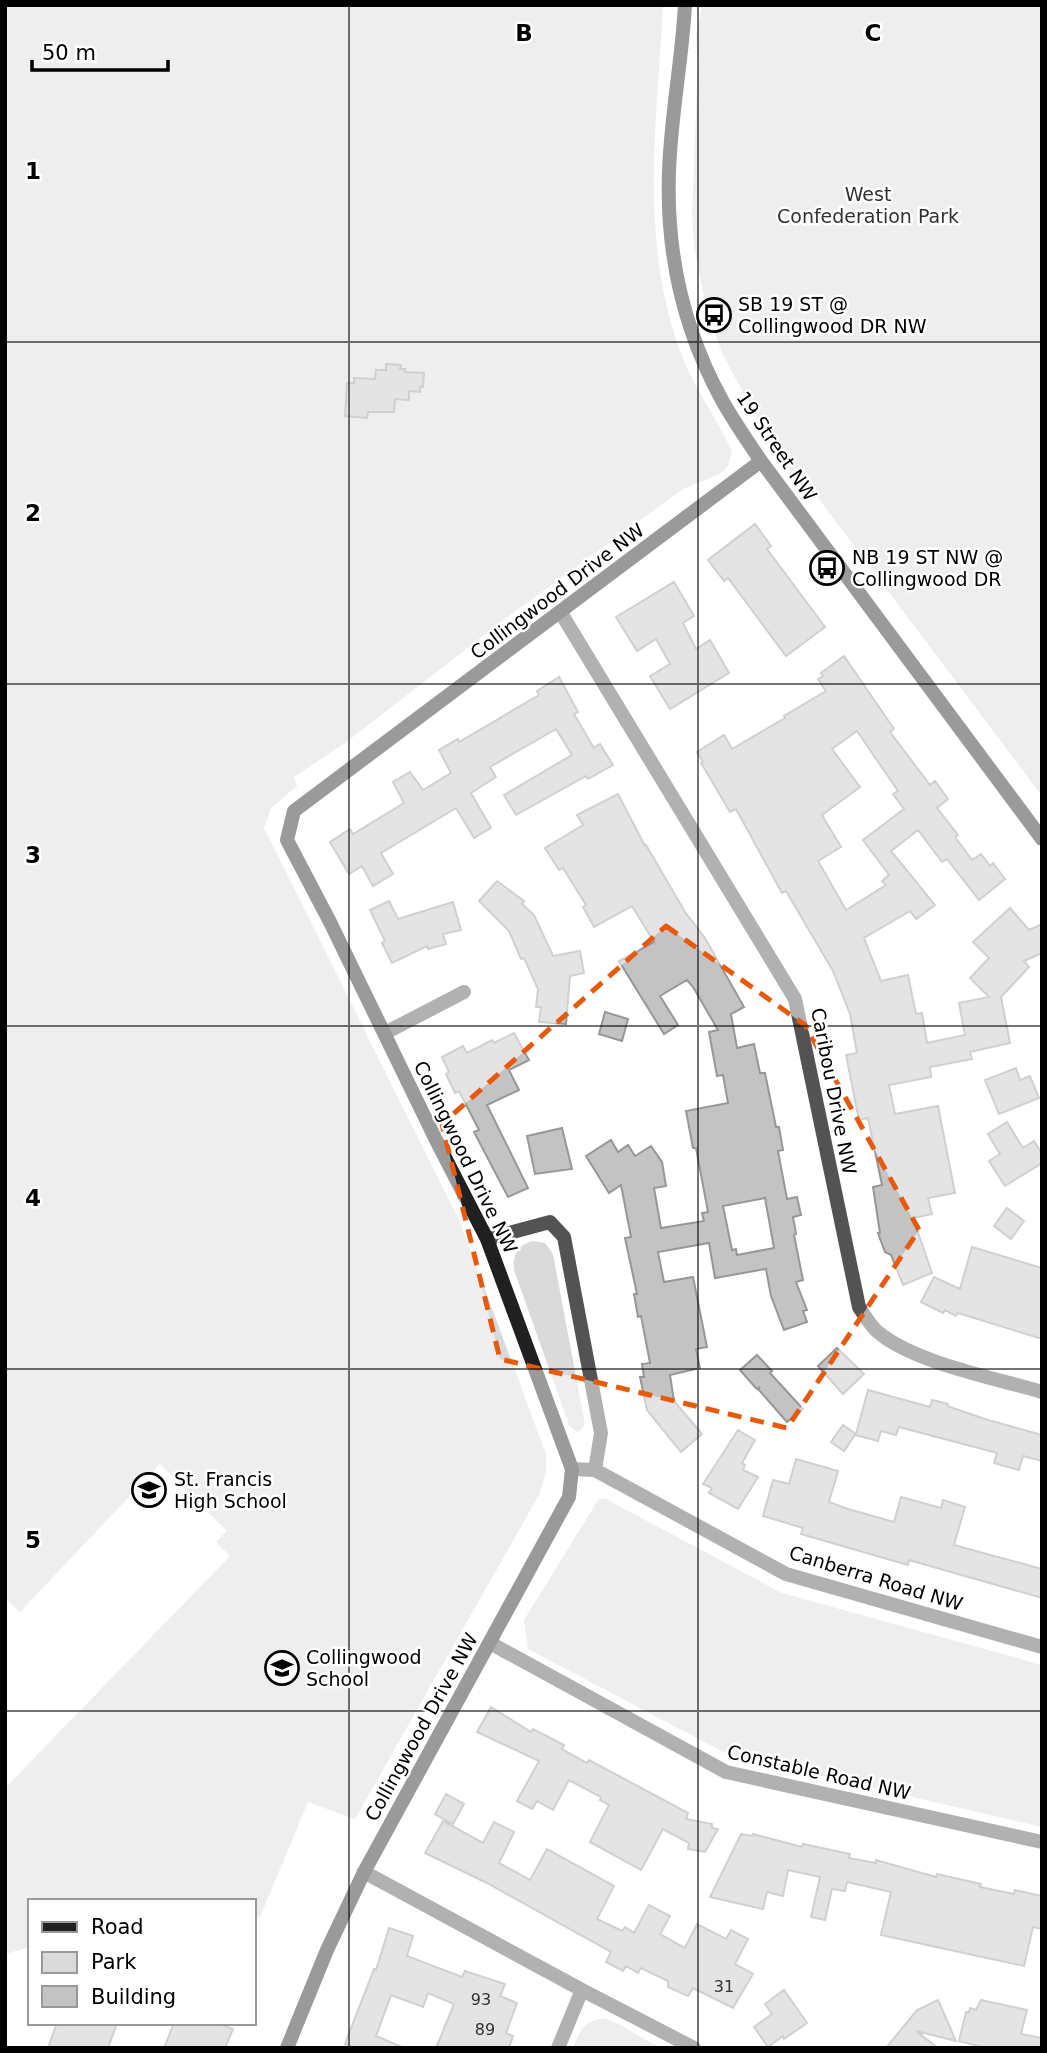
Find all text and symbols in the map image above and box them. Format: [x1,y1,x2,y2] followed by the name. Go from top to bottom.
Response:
[515,20,533,46] text: B
[865,20,881,46] text: C
[32,28,168,72] scale bar
[42,41,96,65] text: 50 m
[25,158,41,184] text: 1
[777,183,959,227] park label: West Confederation Park
[738,293,927,337] place label: SB 19 ST @ Collingwood DR NW
[695,296,733,334] bus stop icon: SB 19 ST @ Collingwood DR NW
[732,387,822,505] street label: 19 Street NW
[25,500,41,526] text: 2
[466,518,648,663] street label: Collingwood Drive NW
[852,546,1003,590] place label: NB 19 ST NW @ Collingwood DR
[808,549,846,587] bus stop icon: NB 19 ST NW @ Collingwood DR
[25,842,41,868] text: 3
[807,1006,861,1176] street label: Caribou Drive NW
[410,1057,522,1257] street label: Collingwood Drive NW
[25,1185,41,1211] text: 4
[174,1468,287,1512] place label: St. Francis High School
[130,1471,168,1509] school or university icon: St. Francis High School
[25,1527,41,1553] text: 5
[787,1541,966,1615] street label: Canberra Road NW
[360,1629,482,1825] street label: Collingwood Drive NW
[306,1646,422,1690] place label: Collingwood School
[263,1649,301,1687] school or university icon: Collingwood School
[725,1740,913,1804] street label: Constable Road NW
[28,1899,256,2025] legend
[91,1915,144,1939] text: Road
[91,1950,137,1974] text: Park
[714,1977,734,1996] house number: 31
[91,1985,176,2009] text: Building
[471,1990,491,2009] house number: 93
[475,2020,495,2039] house number: 89

